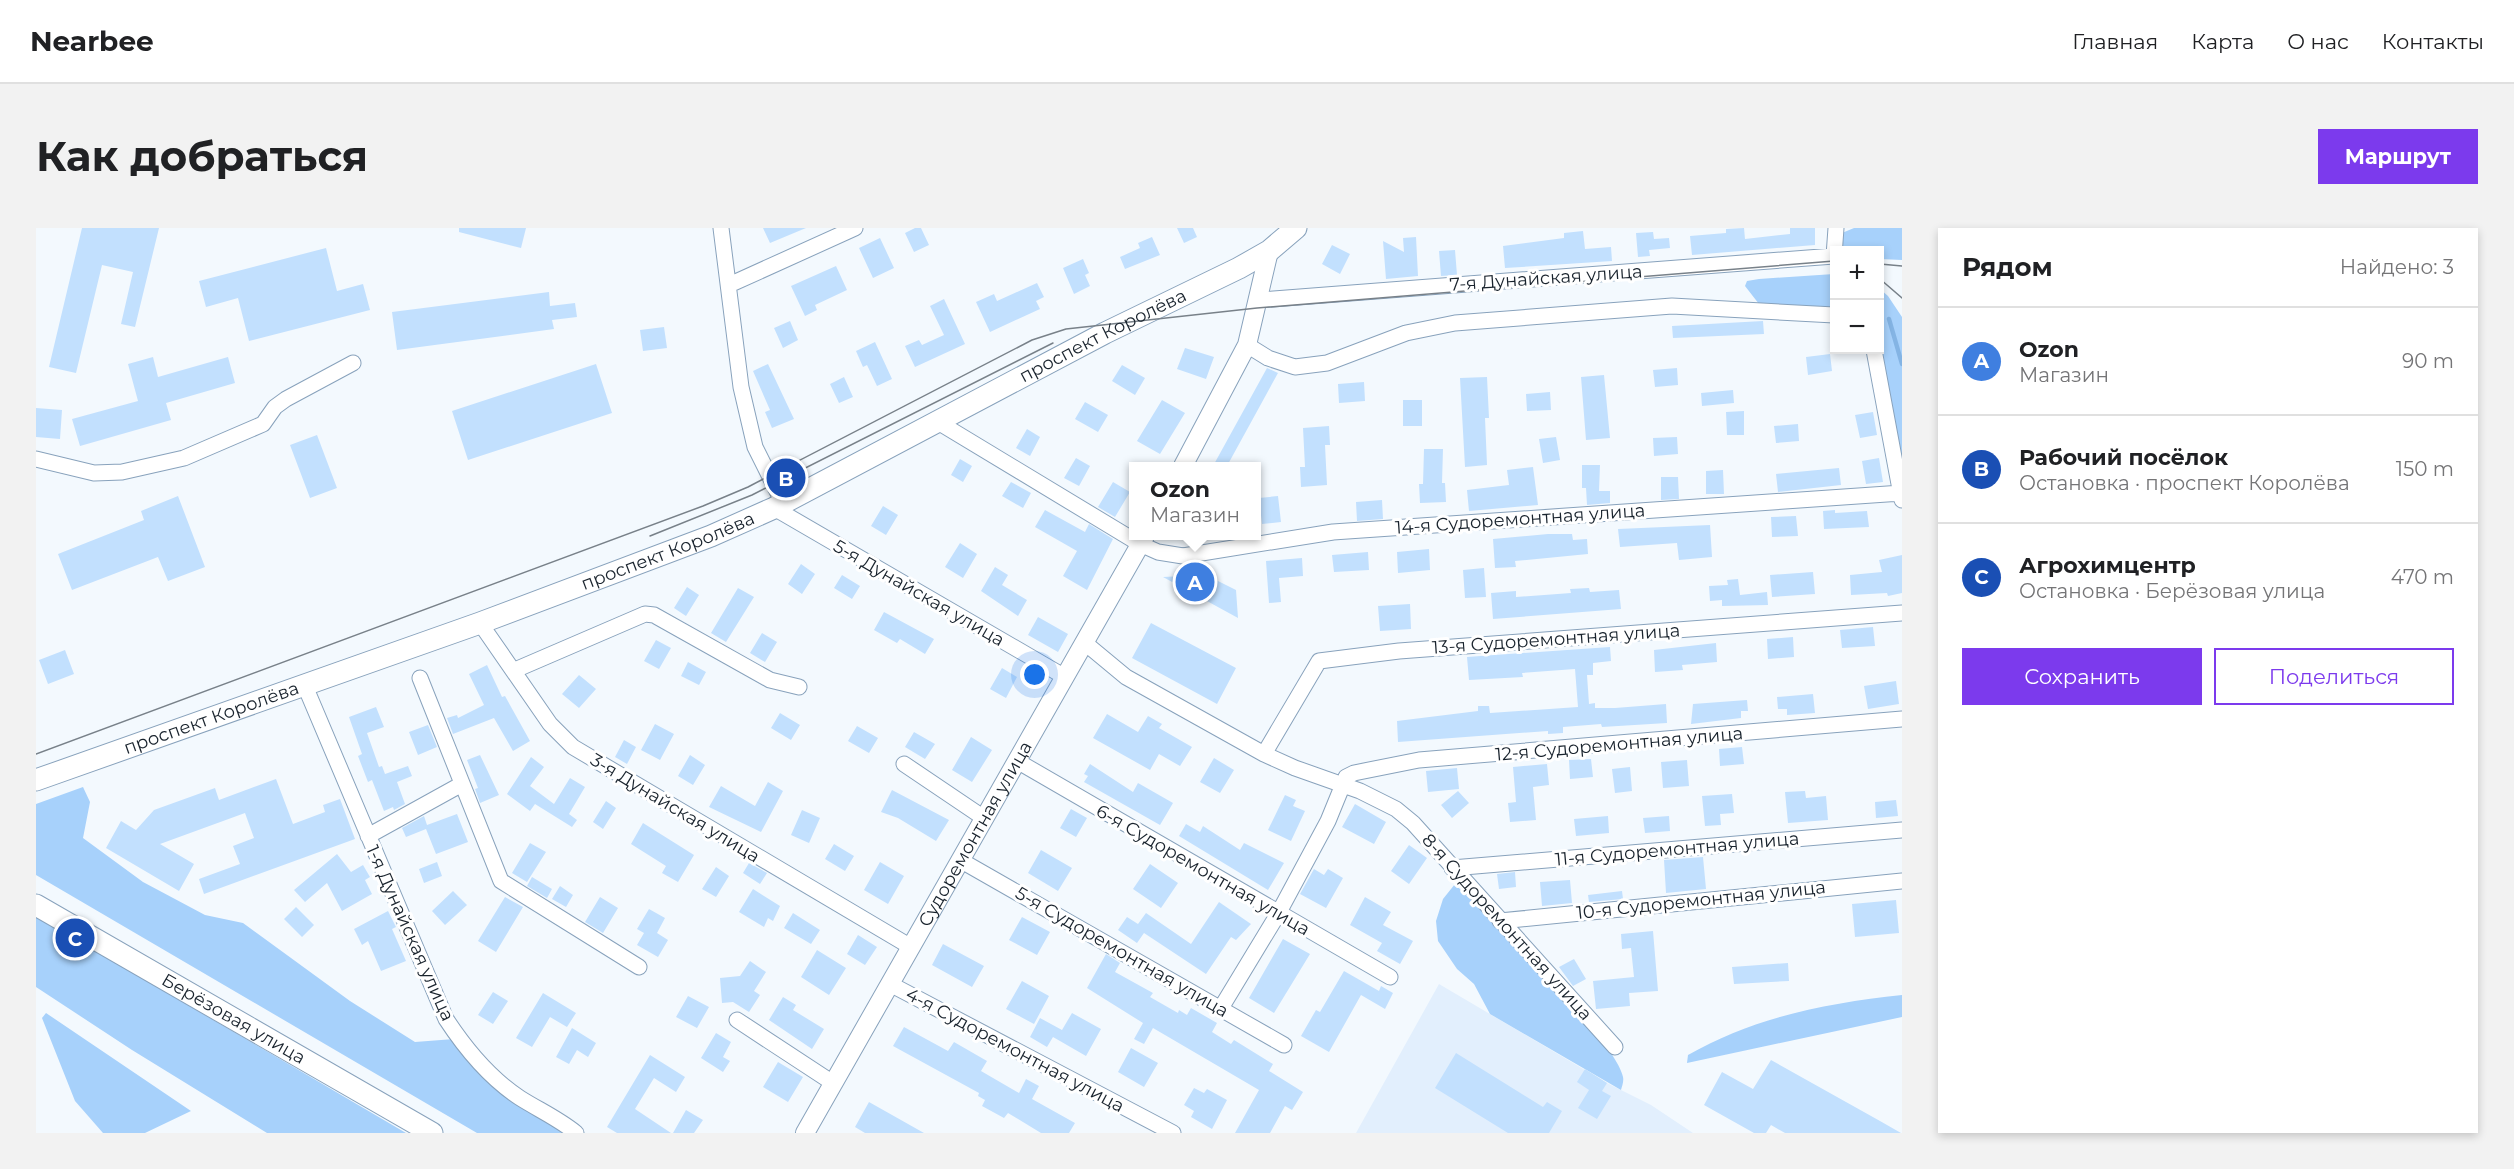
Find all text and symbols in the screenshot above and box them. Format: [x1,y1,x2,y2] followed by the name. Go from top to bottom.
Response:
[30,24,154,58] text: Nearbee
[2072,29,2158,54] text: Главная
[2191,29,2254,54] text: Карта
[2287,29,2349,54] text: О нас
[2382,29,2484,54] text: Контакты
[2318,129,2478,184] button: Маршрут
[36,130,368,182] text: Как добраться
[1830,246,1884,354] map controls
[1830,246,1884,300] button: +
[1962,251,2053,283] text: Рядом
[2340,255,2454,279] text: Найдено: 3
[1449,260,1643,296] street label: 7-я Дунайская улица
[1016,284,1190,387] street label: проспект Королёва
[1830,300,1884,354] button: −
[2019,336,2079,363] text: Ozon
[1974,349,1989,373] text: A
[2402,349,2454,373] text: 90 m
[2019,363,2109,387] text: Магазин
[2019,444,2228,471] text: Рабочий посёлок
[766,456,806,500] pin: B
[1974,457,1989,481] text: B
[2396,457,2454,481] text: 150 m
[1129,462,1261,540] popup
[2019,471,2350,495] text: Остановка · проспект Королёва
[1150,476,1210,503] text: Ozon
[1394,499,1646,539] street label: 14-я Судоремонтная улица
[1150,503,1240,527] text: Магазин
[578,507,758,595] street label: проспект Королёва
[830,535,1008,651] street label: 5-я Дунайская улица
[2019,552,2196,579] text: Агрохимцентр
[1176,560,1214,604] pin: A
[1974,565,1989,589] text: C
[2391,565,2454,589] text: 470 m
[2019,579,2325,603] text: Остановка · Берёзовая улица
[1431,619,1681,659] street label: 13-я Судоремонтная улица
[1962,648,2202,705] button: Сохранить
[2214,648,2454,705] button: Поделиться
[1020,660,1049,689] your location
[121,677,302,759] street label: проспект Королёва
[1494,722,1744,766] street label: 12-я Судоремонтная улица
[914,737,1037,931] street label: Судоремонтная улица
[586,749,764,867] street label: 3-я Дунайская улица
[1092,800,1314,940] street label: 6-я Судоремонтная улица
[1554,827,1800,871] street label: 11-я Судоремонтная улица
[1417,829,1597,1025] street label: 8-я Судоремонтная улица
[361,842,459,1024] street label: 1-я Дунайская улица
[1575,876,1827,924] street label: 10-я Судоремонтная улица
[1012,882,1232,1022] street label: 5-я Судоремонтная улица
[56,916,94,960] pin: C
[158,969,309,1069] street label: Берёзовая улица
[902,983,1128,1117] street label: 4-я Судоремонтная улица

